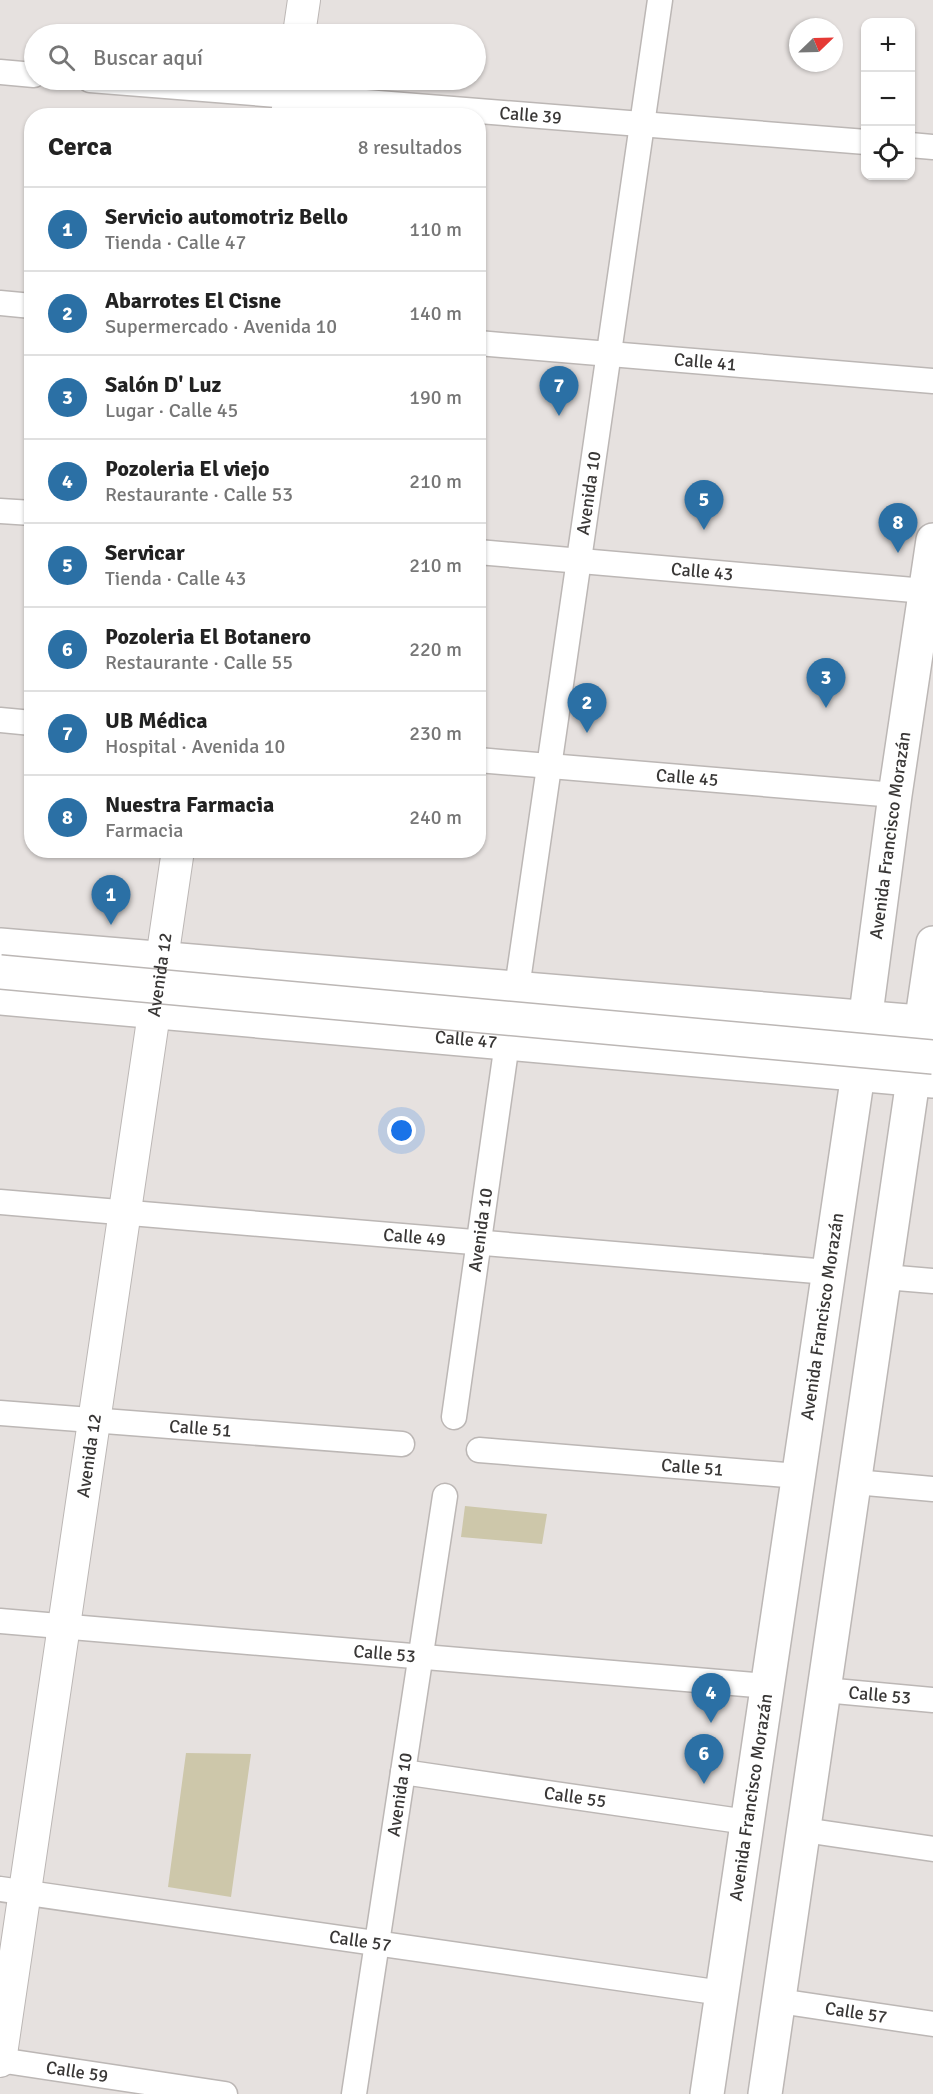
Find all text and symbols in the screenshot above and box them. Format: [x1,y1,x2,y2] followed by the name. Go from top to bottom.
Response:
[789,18,843,72] north arrow
[861,18,915,180] map controls
[861,18,915,72] button: +
[24,24,486,90] search box
[45,41,78,74] icon: search
[93,44,203,71] text: Buscar aquí
[861,72,915,126] button: −
[499,102,563,129] street label: Calle 39
[861,126,915,180] button: locate
[48,131,112,163] text: Cerca
[358,135,462,160] text: 8 resultados
[105,203,348,230] text: Servicio automotriz Bello
[62,217,73,242] text: 1
[409,217,462,242] text: 110 m
[105,230,246,255] text: Tienda · Calle 47
[105,287,281,314] text: Abarrotes El Cisne
[62,301,73,326] text: 2
[409,301,462,326] text: 140 m
[105,314,337,339] text: Supermercado · Avenida 10
[673,348,737,376] street label: Calle 41
[540,366,578,416] pin: 7
[105,371,221,398] text: Salón D' Luz
[62,385,73,410] text: 3
[409,385,462,410] text: 190 m
[105,398,238,423] text: Lugar · Calle 45
[572,450,606,537] street label: Avenida 10
[105,455,269,482] text: Pozoleria El viejo
[62,469,73,494] text: 4
[409,469,462,494] text: 210 m
[684,480,724,530] pin: 5
[105,482,293,507] text: Restaurante · Calle 53
[878,504,918,553] pin: 8
[105,539,185,566] text: Servicar
[62,553,73,578] text: 5
[409,553,462,578] text: 210 m
[670,558,734,585] street label: Calle 43
[105,566,246,591] text: Tienda · Calle 43
[105,623,311,650] text: Pozoleria El Botanero
[62,637,73,662] text: 6
[409,637,462,662] text: 220 m
[105,650,293,675] text: Restaurante · Calle 55
[806,658,846,708] pin: 3
[568,684,606,733] pin: 2
[105,707,208,734] text: UB Médica
[62,721,73,746] text: 7
[409,721,462,746] text: 230 m
[865,730,915,940] street label: Avenida Francisco Morazán
[105,734,285,759] text: Hospital · Avenida 10
[655,764,719,791] street label: Calle 45
[105,791,274,818] text: Nuestra Farmacia
[62,805,73,830] text: 8
[409,805,462,830] text: 240 m
[105,818,183,843] text: Farmacia
[92,876,130,925] pin: 1
[143,931,177,1018] street label: Avenida 12
[434,1026,498,1053] street label: Calle 47
[387,1116,416,1145] your location
[464,1186,497,1273] street label: Avenida 10
[796,1211,848,1422] street label: Avenida Francisco Morazán
[382,1223,447,1251] street label: Calle 49
[72,1412,106,1499] street label: Avenida 12
[168,1415,232,1442] street label: Calle 51
[660,1454,724,1481] street label: Calle 51
[353,1640,417,1667] street label: Calle 53
[692,1674,730,1723] pin: 4
[848,1681,912,1709] street label: Calle 53
[725,1692,777,1902] street label: Avenida Francisco Morazán
[684,1734,724,1784] pin: 6
[382,1751,417,1838] street label: Avenida 10
[543,1782,608,1812] street label: Calle 55
[328,1926,393,1956] street label: Calle 57
[824,1997,889,2028] street label: Calle 57
[45,2056,110,2087] street label: Calle 59

